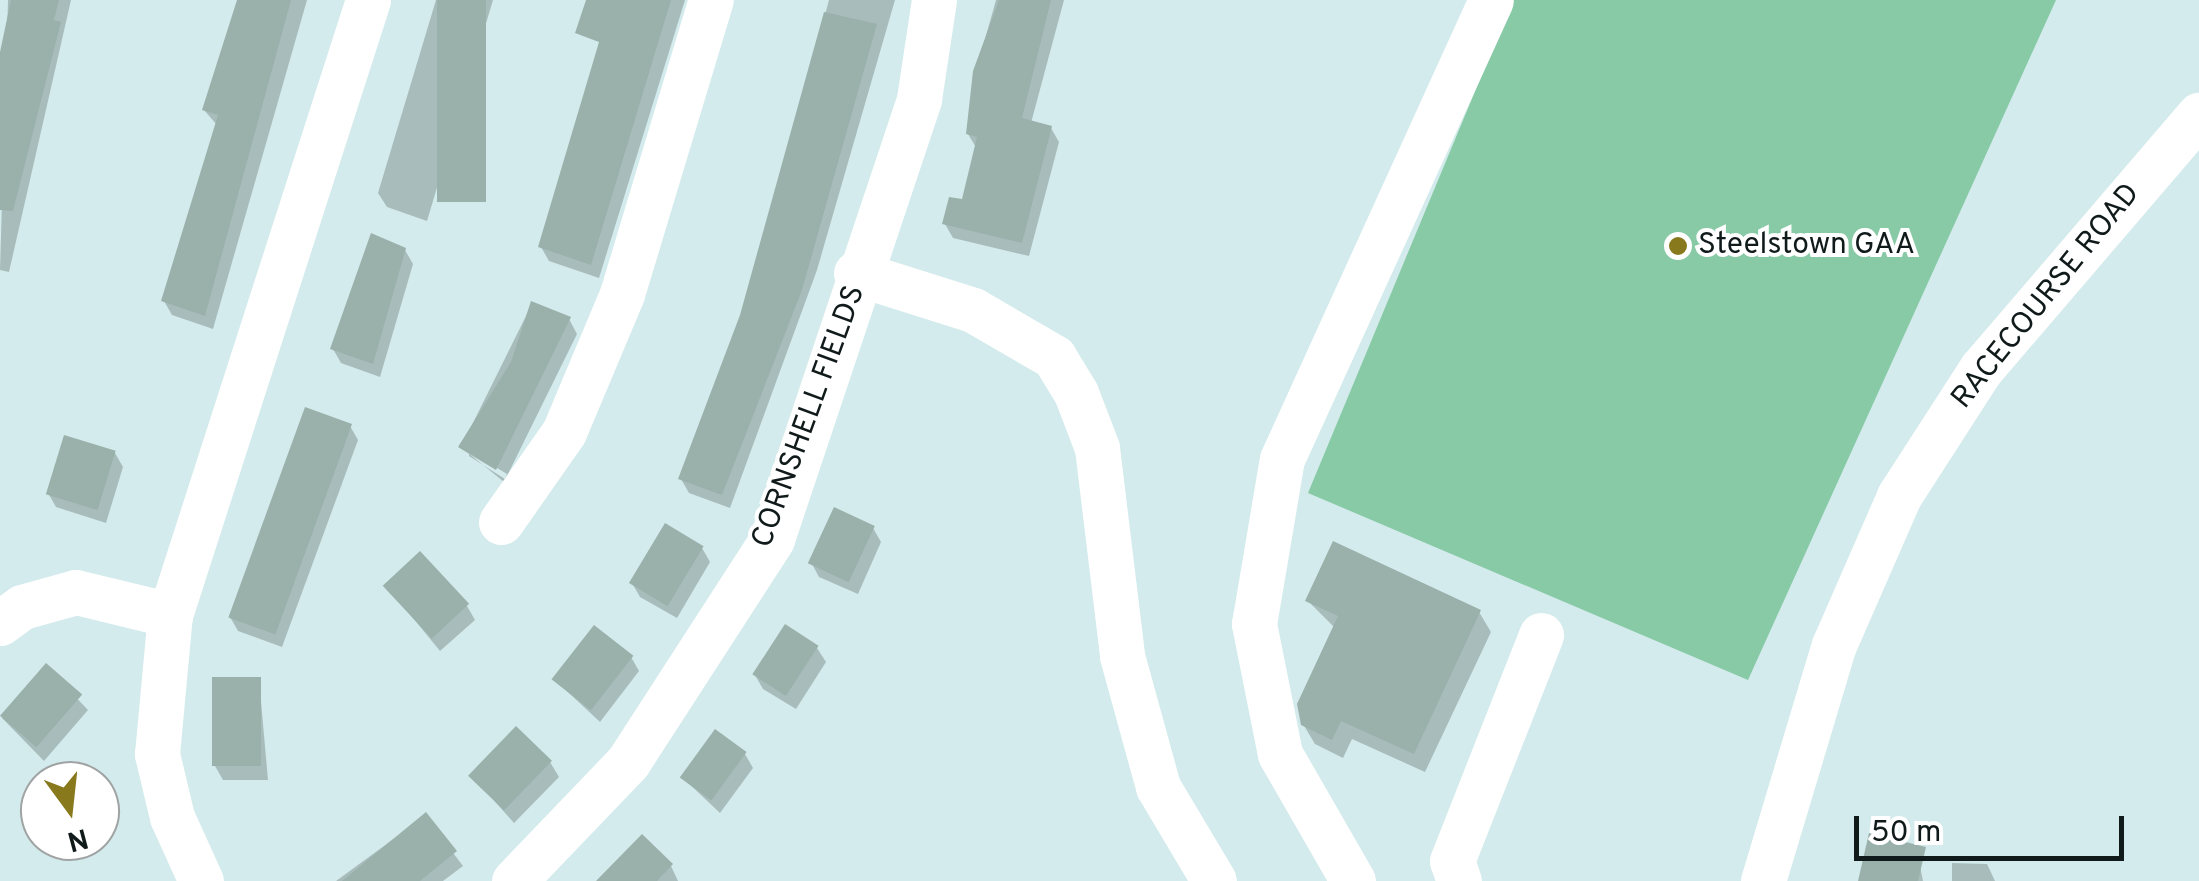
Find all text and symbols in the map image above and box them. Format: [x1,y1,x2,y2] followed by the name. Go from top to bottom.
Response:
[1945,177,2149,417] street label: RACECOURSE ROAD
[1698,228,1915,264] place label: Steelstown GAA
[1667,235,1689,257] marker: Steelstown GAA
[746,281,874,553] street label: CORNSHELL FIELDS
[20,761,120,861] north arrow
[1859,796,2129,858] scale bar
[1871,815,1941,852] text: 50 m
[63,818,92,858] text: N

